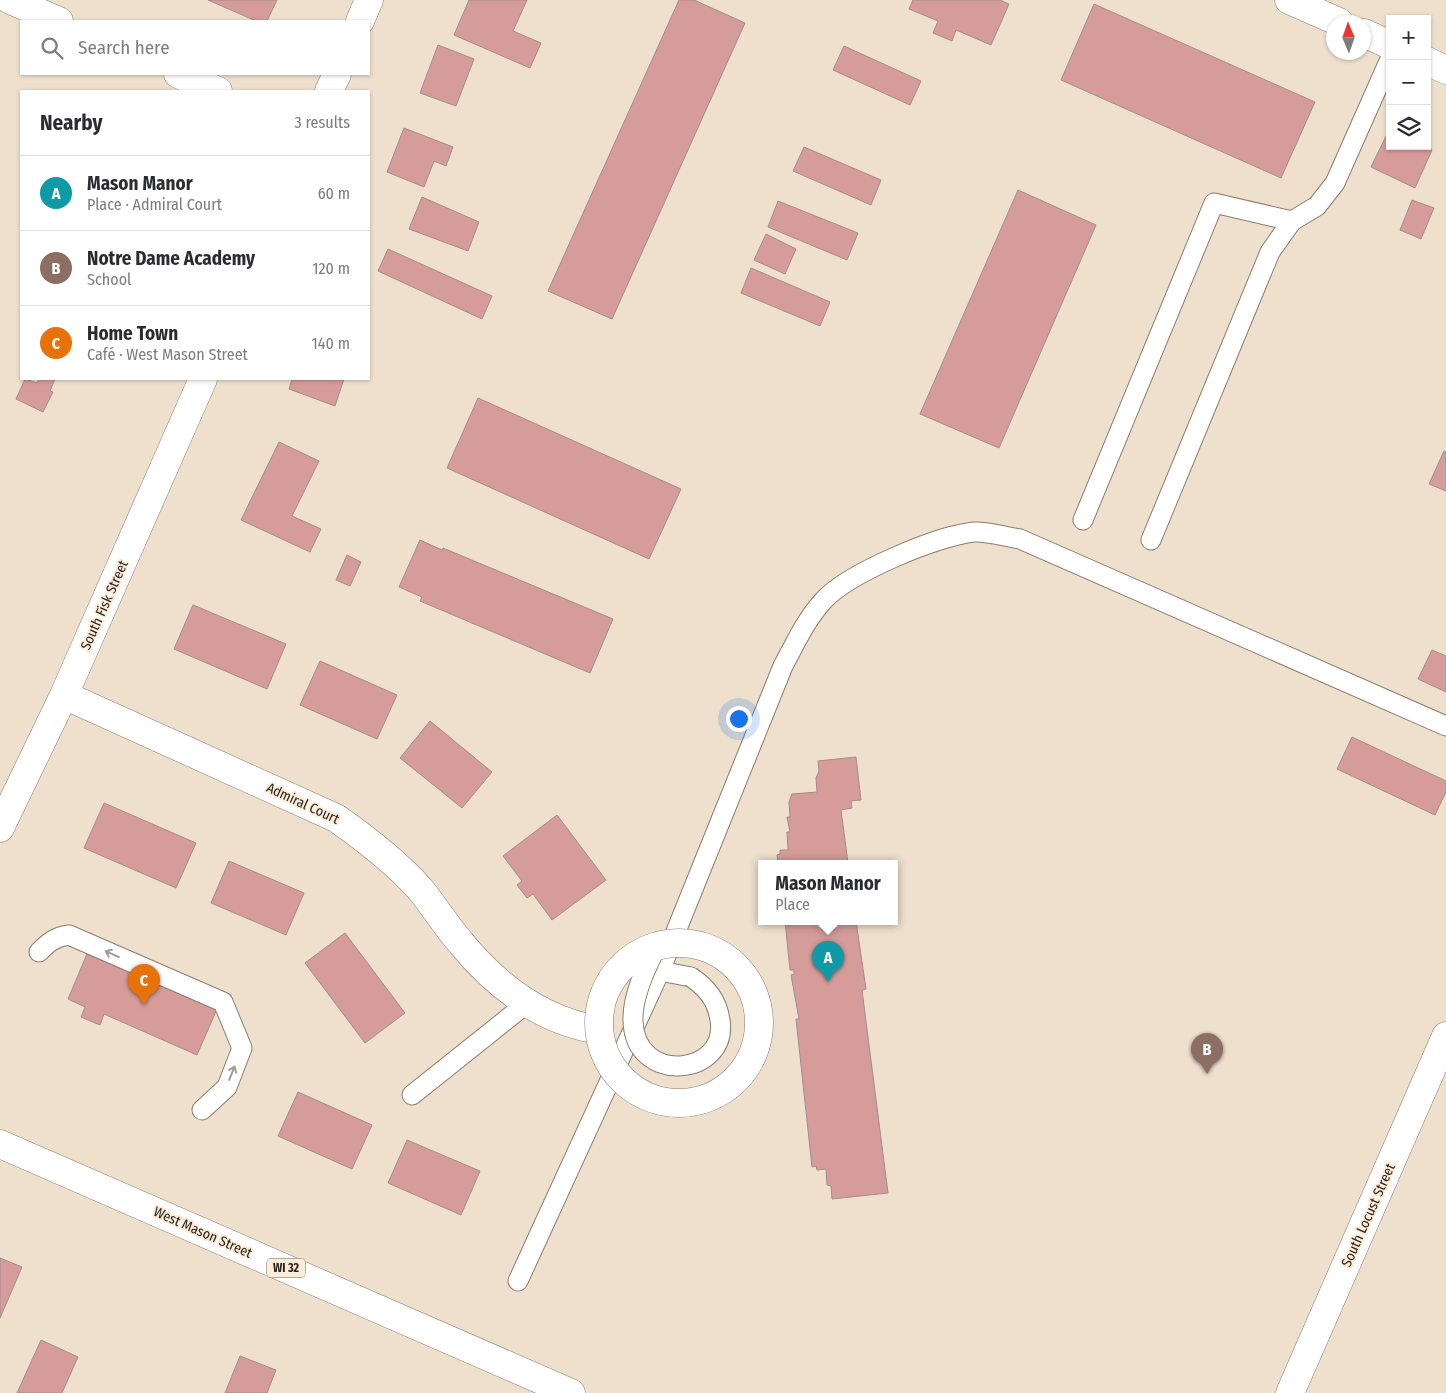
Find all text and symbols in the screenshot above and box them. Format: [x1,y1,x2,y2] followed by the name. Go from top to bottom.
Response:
[1326,15,1371,60] north arrow
[1386,15,1431,150] map controls
[1386,15,1431,60] button: +
[20,20,370,75] search box
[38,34,66,62] icon: search
[78,36,170,59] text: Search here
[1386,60,1431,105] button: −
[1386,105,1431,150] button: layers
[40,110,102,136] text: Nearby
[294,113,350,132] text: 3 results
[87,172,193,195] text: Mason Manor
[52,184,60,203] text: A
[318,184,350,203] text: 60 m
[87,195,222,214] text: Place · Admiral Court
[87,247,255,270] text: Notre Dame Academy
[52,259,60,278] text: B
[312,259,350,278] text: 120 m
[87,270,131,289] text: School
[87,322,178,345] text: Home Town
[52,334,60,353] text: C
[312,334,350,353] text: 140 m
[87,345,248,364] text: Café · West Mason Street
[77,557,132,653] street label: South Fisk Street
[726,706,752,732] your location
[264,779,342,828] street label: Admiral Court
[758,860,898,925] popup
[775,872,881,895] text: Mason Manor
[775,895,810,914] text: Place
[812,941,844,982] pin: A
[105,949,120,959] one-way arrow
[128,964,160,1005] pin: C
[1191,1033,1223,1074] pin: B
[228,1066,238,1081] one-way arrow
[1338,1160,1399,1270] street label: South Locust Street
[151,1203,255,1262] street label: West Mason Street
[267,1258,305,1278] road number: WI 32

